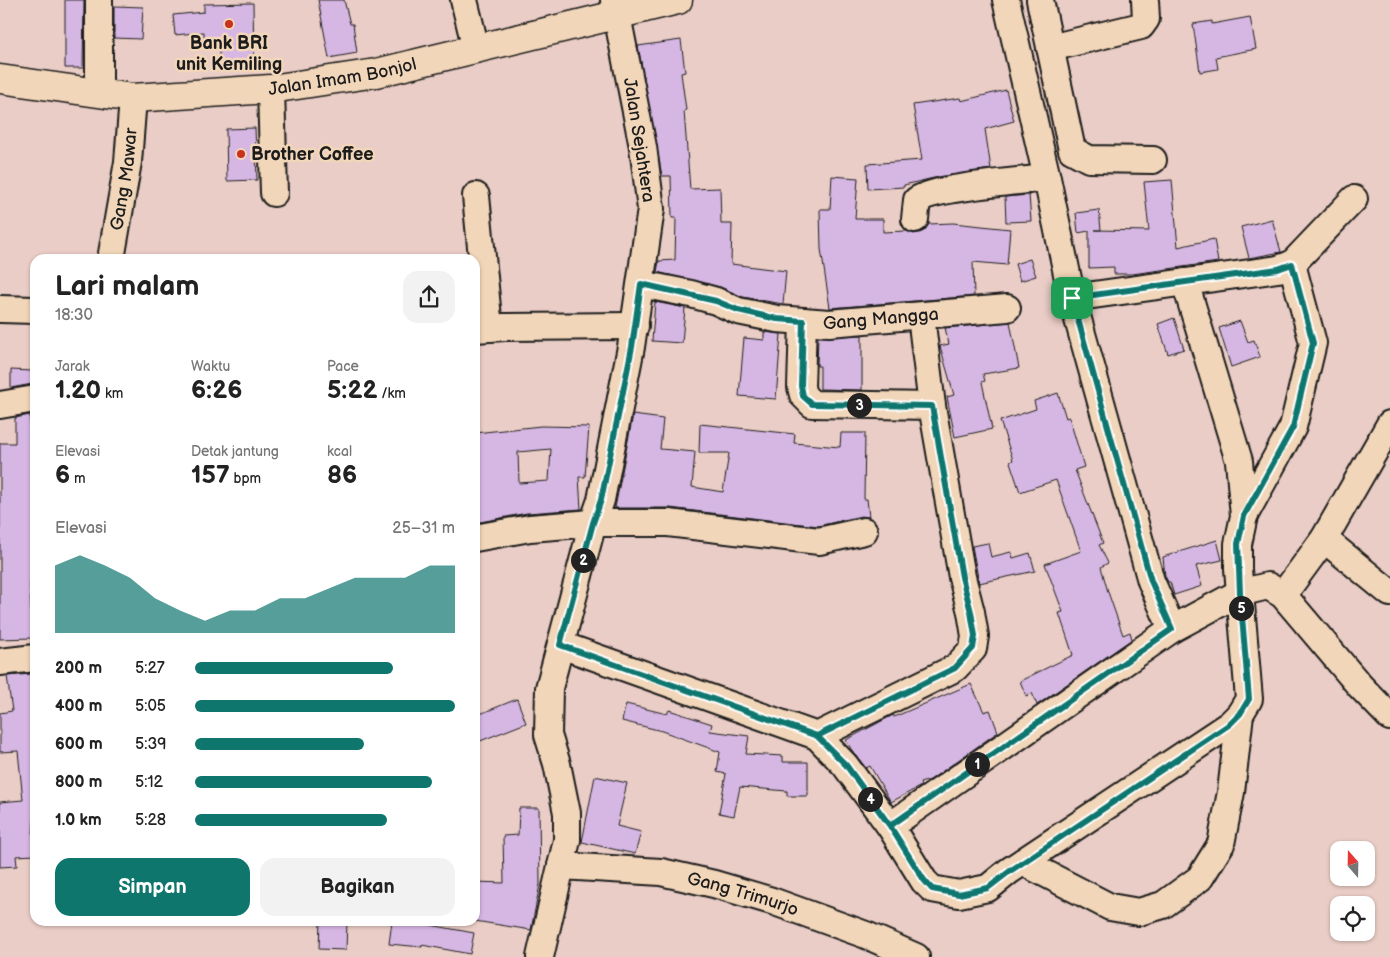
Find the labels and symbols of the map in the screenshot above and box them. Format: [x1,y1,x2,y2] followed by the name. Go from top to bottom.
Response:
[223,18,235,30] marker: Bank BRI unit Kemiling
[176,33,282,75] place label: Bank BRI unit Kemiling
[267,53,419,100] street label: Jalan Imam Bonjol
[619,76,659,204] street label: Jalan Sejahtera
[106,127,141,232] street label: Gang Mawar
[251,144,374,165] place label: Brother Coffee
[235,148,247,160] marker: Brother Coffee
[1051,277,1093,319] pin
[822,303,939,334] street label: Gang Mangga
[846,392,872,418] pin: 3
[570,548,596,572] pin: 2
[1228,596,1254,620] pin: 5
[964,752,990,776] pin: 1
[858,786,882,812] pin: 4
[1330,841,1375,886] north arrow
[685,868,802,920] street label: Gang Trimurjo

